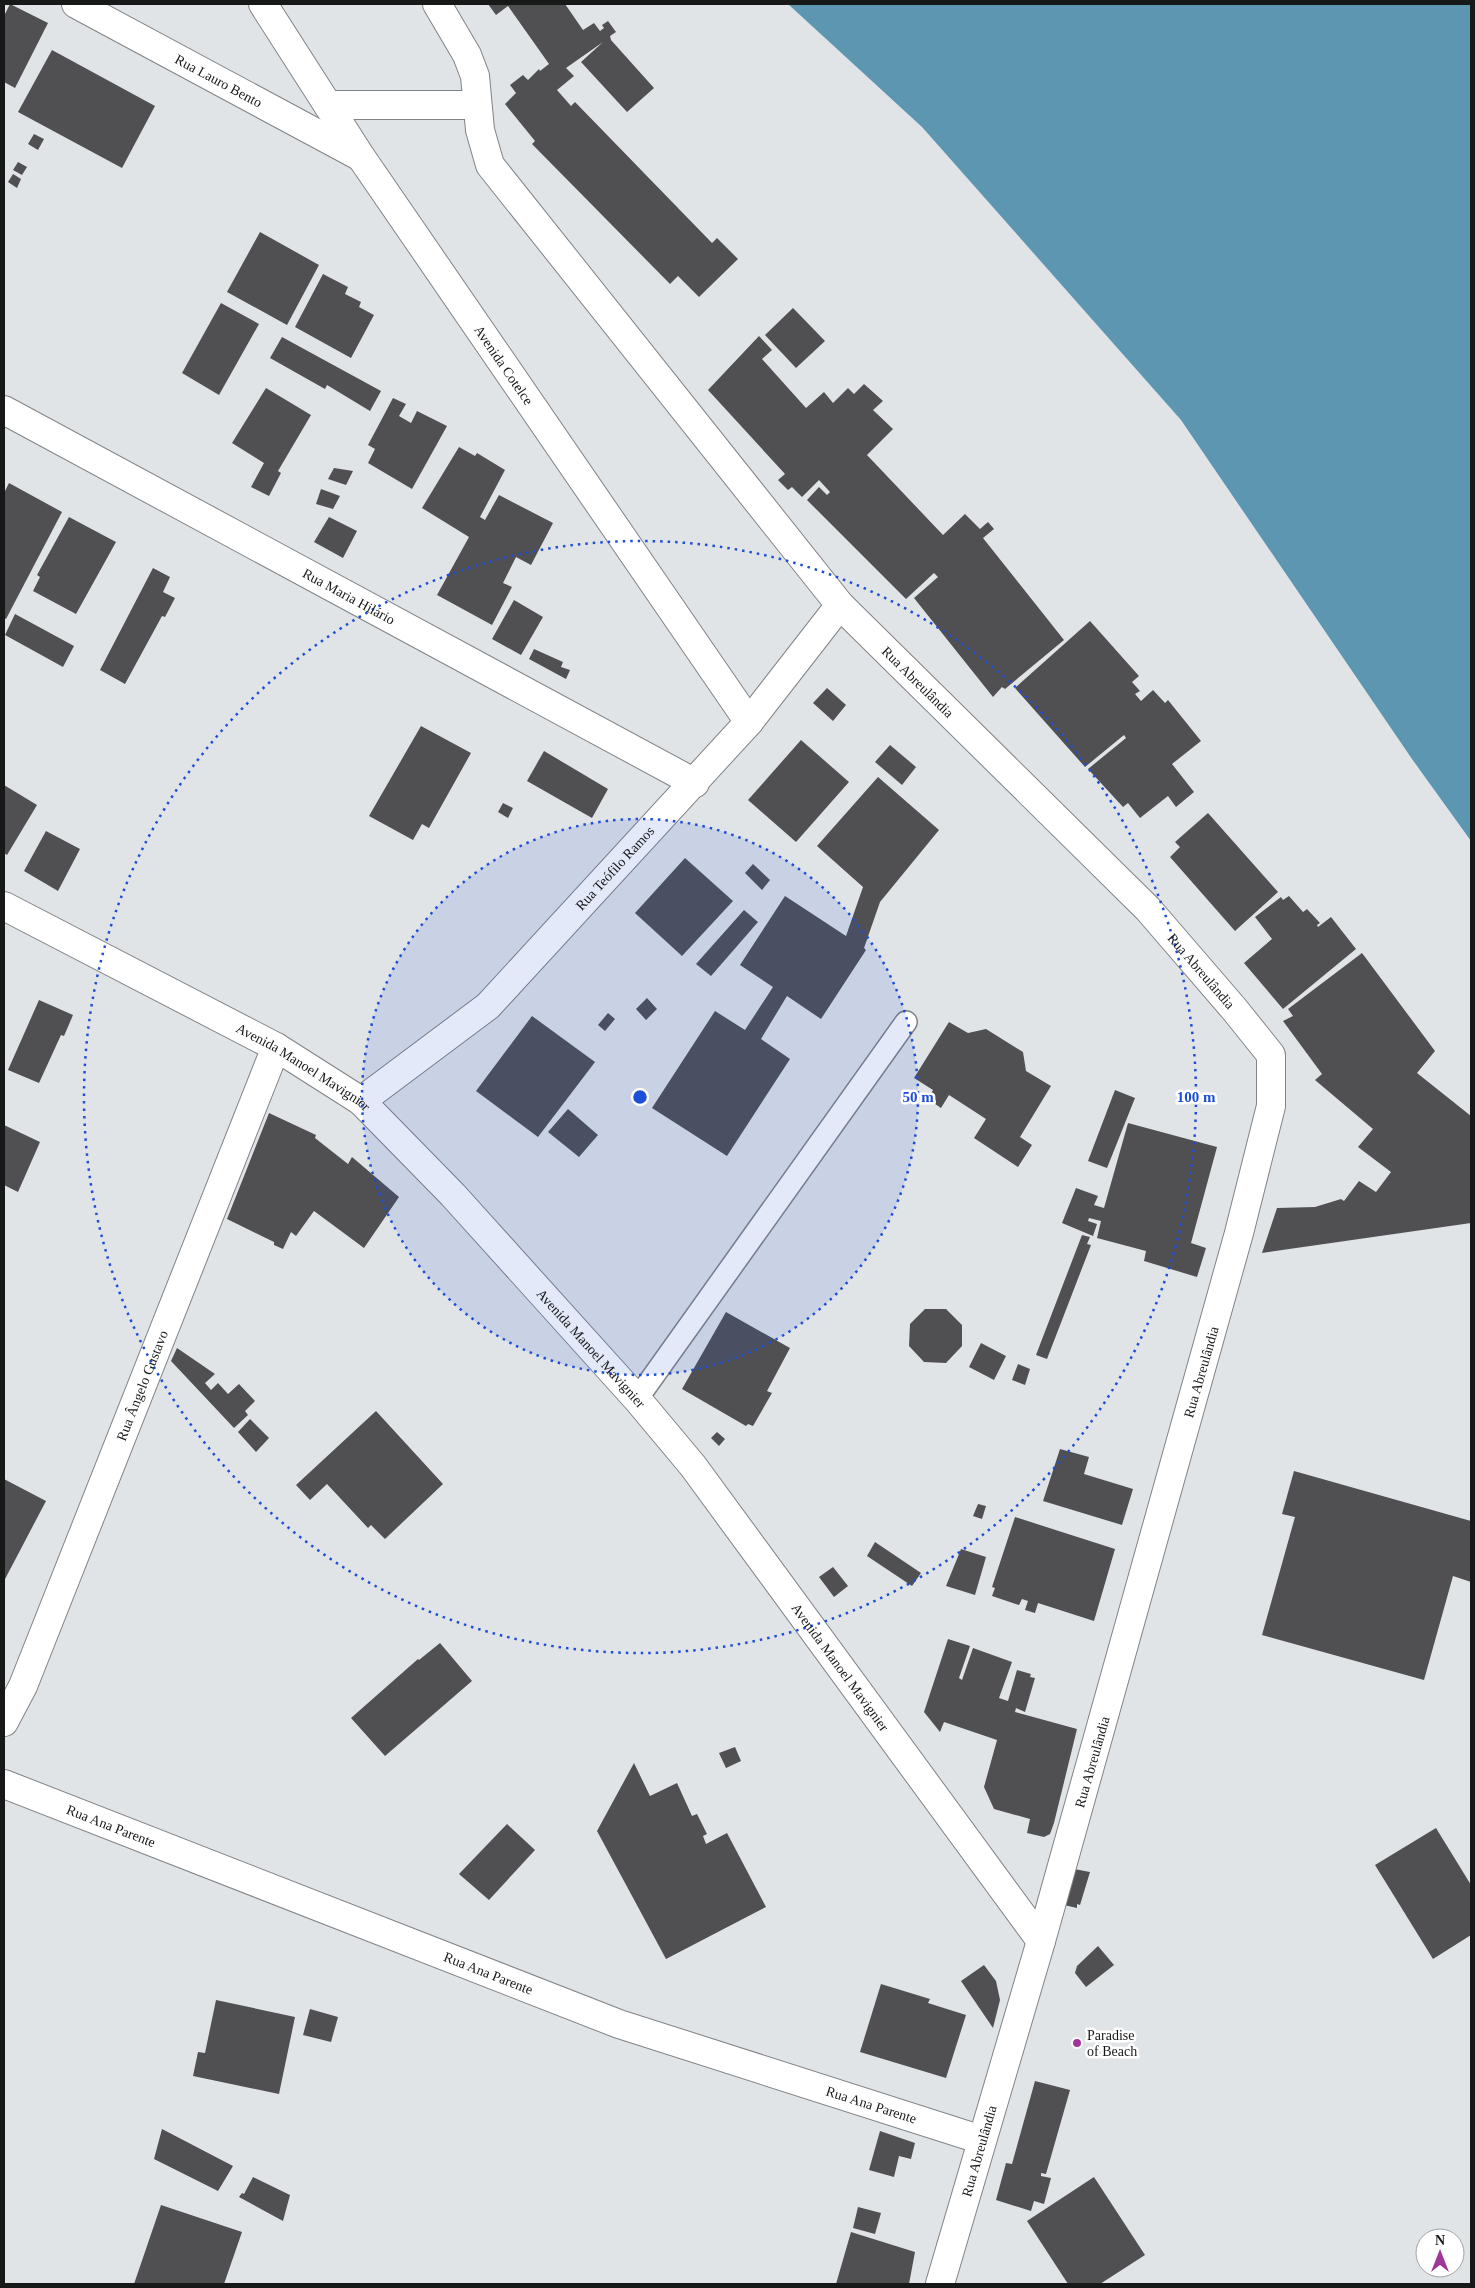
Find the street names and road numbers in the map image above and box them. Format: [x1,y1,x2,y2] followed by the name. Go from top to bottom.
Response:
[172,52,265,111] street label: Rua Lauro Bento
[471,323,536,408] street label: Avenida Cotelce
[300,566,397,628] street label: Rua Maria Hilário
[879,644,957,721] street label: Rua Abreulândia
[573,823,657,913] street label: Rua Teófilo Ramos
[1164,931,1238,1013] street label: Rua Abreulândia
[234,1021,373,1114] street label: Avenida Manoel Mavignier
[534,1286,648,1411] street label: Avenida Manoel Mavignier
[1181,1324,1222,1420] street label: Rua Abreulândia
[114,1328,171,1443] street label: Rua Ângelo Gustavo
[788,1601,892,1734] street label: Avenida Manoel Mavignier
[1072,1714,1113,1810] street label: Rua Abreulândia
[64,1802,158,1850] street label: Rua Ana Parente
[442,1949,535,1998] street label: Rua Ana Parente
[824,2084,918,2127] street label: Rua Ana Parente
[959,2103,1000,2199] street label: Rua Abreulândia

